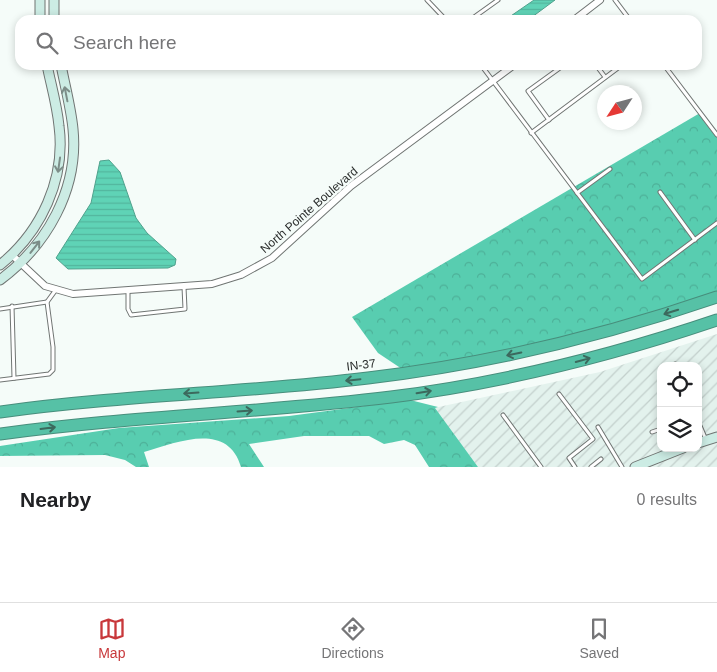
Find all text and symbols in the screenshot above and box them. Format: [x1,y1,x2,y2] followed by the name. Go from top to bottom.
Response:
[15,15,702,70] search box
[33,29,61,57] icon: search
[73,32,177,53] text: Search here
[597,85,642,130] north arrow
[61,86,71,102] one-way arrow
[53,157,63,173] one-way arrow
[258,164,360,256] street label: North Pointe Boulevard
[30,241,41,254] one-way arrow
[663,308,679,318] one-way arrow
[506,350,522,359] one-way arrow
[575,355,591,364] one-way arrow
[346,356,377,374] street label: IN-37
[657,362,702,452] map controls
[657,362,702,407] button: locate
[346,375,362,385] one-way arrow
[416,387,432,397] one-way arrow
[184,388,200,397] one-way arrow
[237,406,253,415] one-way arrow
[657,407,702,452] button: layers
[40,423,56,433] one-way arrow
[20,488,91,511] text: Nearby
[637,491,697,508] text: 0 results
[98,615,126,661] tab: Map
[322,615,384,661] tab: Directions
[579,615,619,661] tab: Saved

